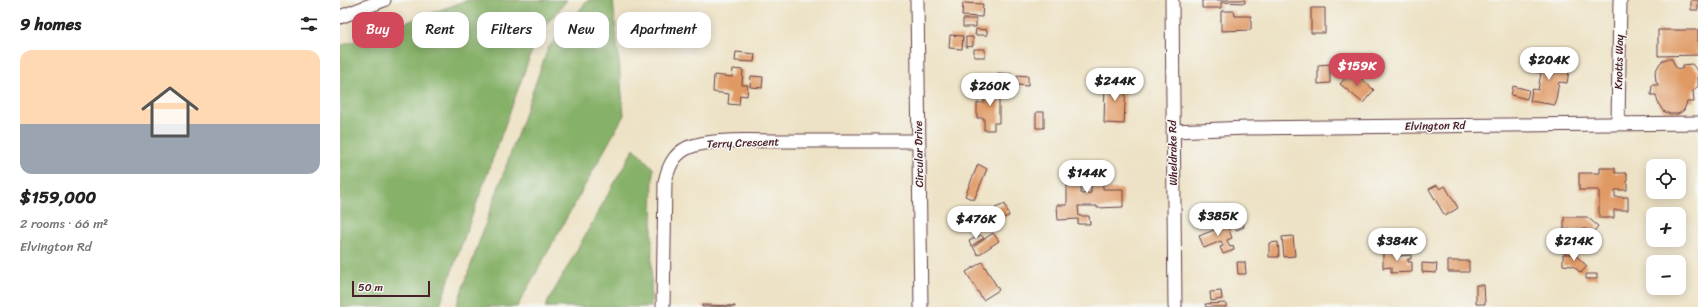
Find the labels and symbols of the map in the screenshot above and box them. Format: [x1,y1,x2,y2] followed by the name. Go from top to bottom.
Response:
[1609,34,1629,90] street label: Knotts Way
[1521,47,1577,81] pin: $204K
[1329,53,1385,87] pin: $159K
[1087,68,1143,102] pin: $244K
[962,73,1018,107] pin: $260K
[1405,116,1467,136] street label: Elvington Rd
[1163,119,1183,186] street label: Wheldrake Rd
[909,120,929,188] street label: Circular Drive
[707,132,780,154] street label: Terry Crescent
[1059,160,1115,194] pin: $144K
[1190,203,1246,237] pin: $385K
[948,206,1004,240] pin: $476K
[1369,228,1425,262] pin: $384K
[1546,228,1602,262] pin: $214K
[352,279,430,298] scale bar

